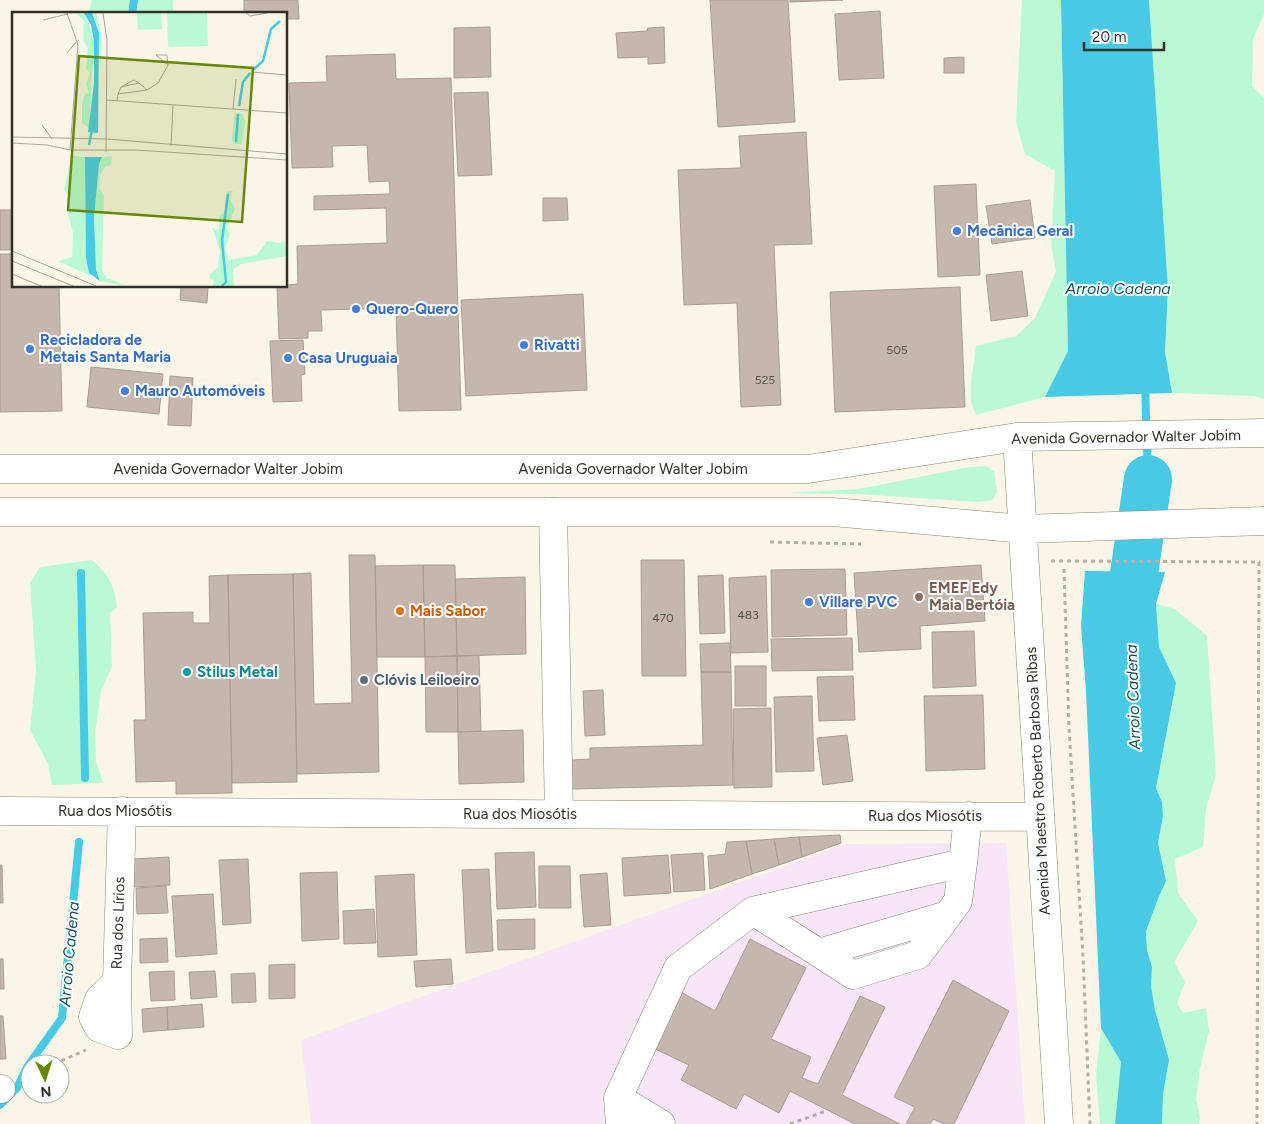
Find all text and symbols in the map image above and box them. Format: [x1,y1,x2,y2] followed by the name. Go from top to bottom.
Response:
[12,12,288,288] inset map
[1084,20,1164,52] scale bar
[1092,28,1126,46] text: 20 m
[967,222,1073,240] place label: Mecânica Geral
[951,225,963,237] marker: Mecânica Geral
[1064,279,1171,298] water label: Arroio Cadena
[366,300,459,318] place label: Quero-Quero
[350,303,362,315] marker: Quero-Quero
[40,331,171,366] place label: Recicladora de Metais Santa Maria
[534,336,580,354] place label: Rivatti
[518,339,530,351] marker: Rivatti
[24,343,36,355] marker: Recicladora de Metais Santa Maria
[886,343,908,357] house number: 505
[298,349,398,367] place label: Casa Uruguaia
[282,352,294,364] marker: Casa Uruguaia
[755,373,775,387] house number: 525
[135,382,265,400] place label: Mauro Automóveis
[119,385,131,397] marker: Mauro Automóveis
[1011,426,1241,448] street label: Avenida Governador Walter Jobim
[113,460,343,478] street label: Avenida Governador Walter Jobim
[518,460,748,478] street label: Avenida Governador Walter Jobim
[929,579,1015,614] place label: EMEF Edy Maia Bertóia
[913,591,925,603] marker: EMEF Edy Maia Bertóia
[819,593,898,611] place label: Villare PVC
[803,596,815,608] marker: Villare PVC
[410,602,486,620] place label: Mais Sabor
[394,605,406,617] marker: Mais Sabor
[737,608,759,622] house number: 483
[652,611,674,625] house number: 470
[1122,644,1144,751] water label: Arroio Cadena
[1022,646,1054,916] street label: Avenida Maestro Roberto Barbosa Ribas
[197,663,278,681] place label: Stilus Metal
[181,666,193,678] marker: Stilus Metal
[374,671,479,689] place label: Clóvis Leiloeiro
[358,674,370,686] marker: Clóvis Leiloeiro
[58,802,172,820] street label: Rua dos Miosótis
[463,805,577,823] street label: Rua dos Miosótis
[868,807,982,825] street label: Rua dos Miosótis
[107,876,129,970] street label: Rua dos Lírios
[55,901,83,1008] water label: Arroio Cadena
[20,1054,70,1104] north arrow
[40,1083,52,1100] text: N

